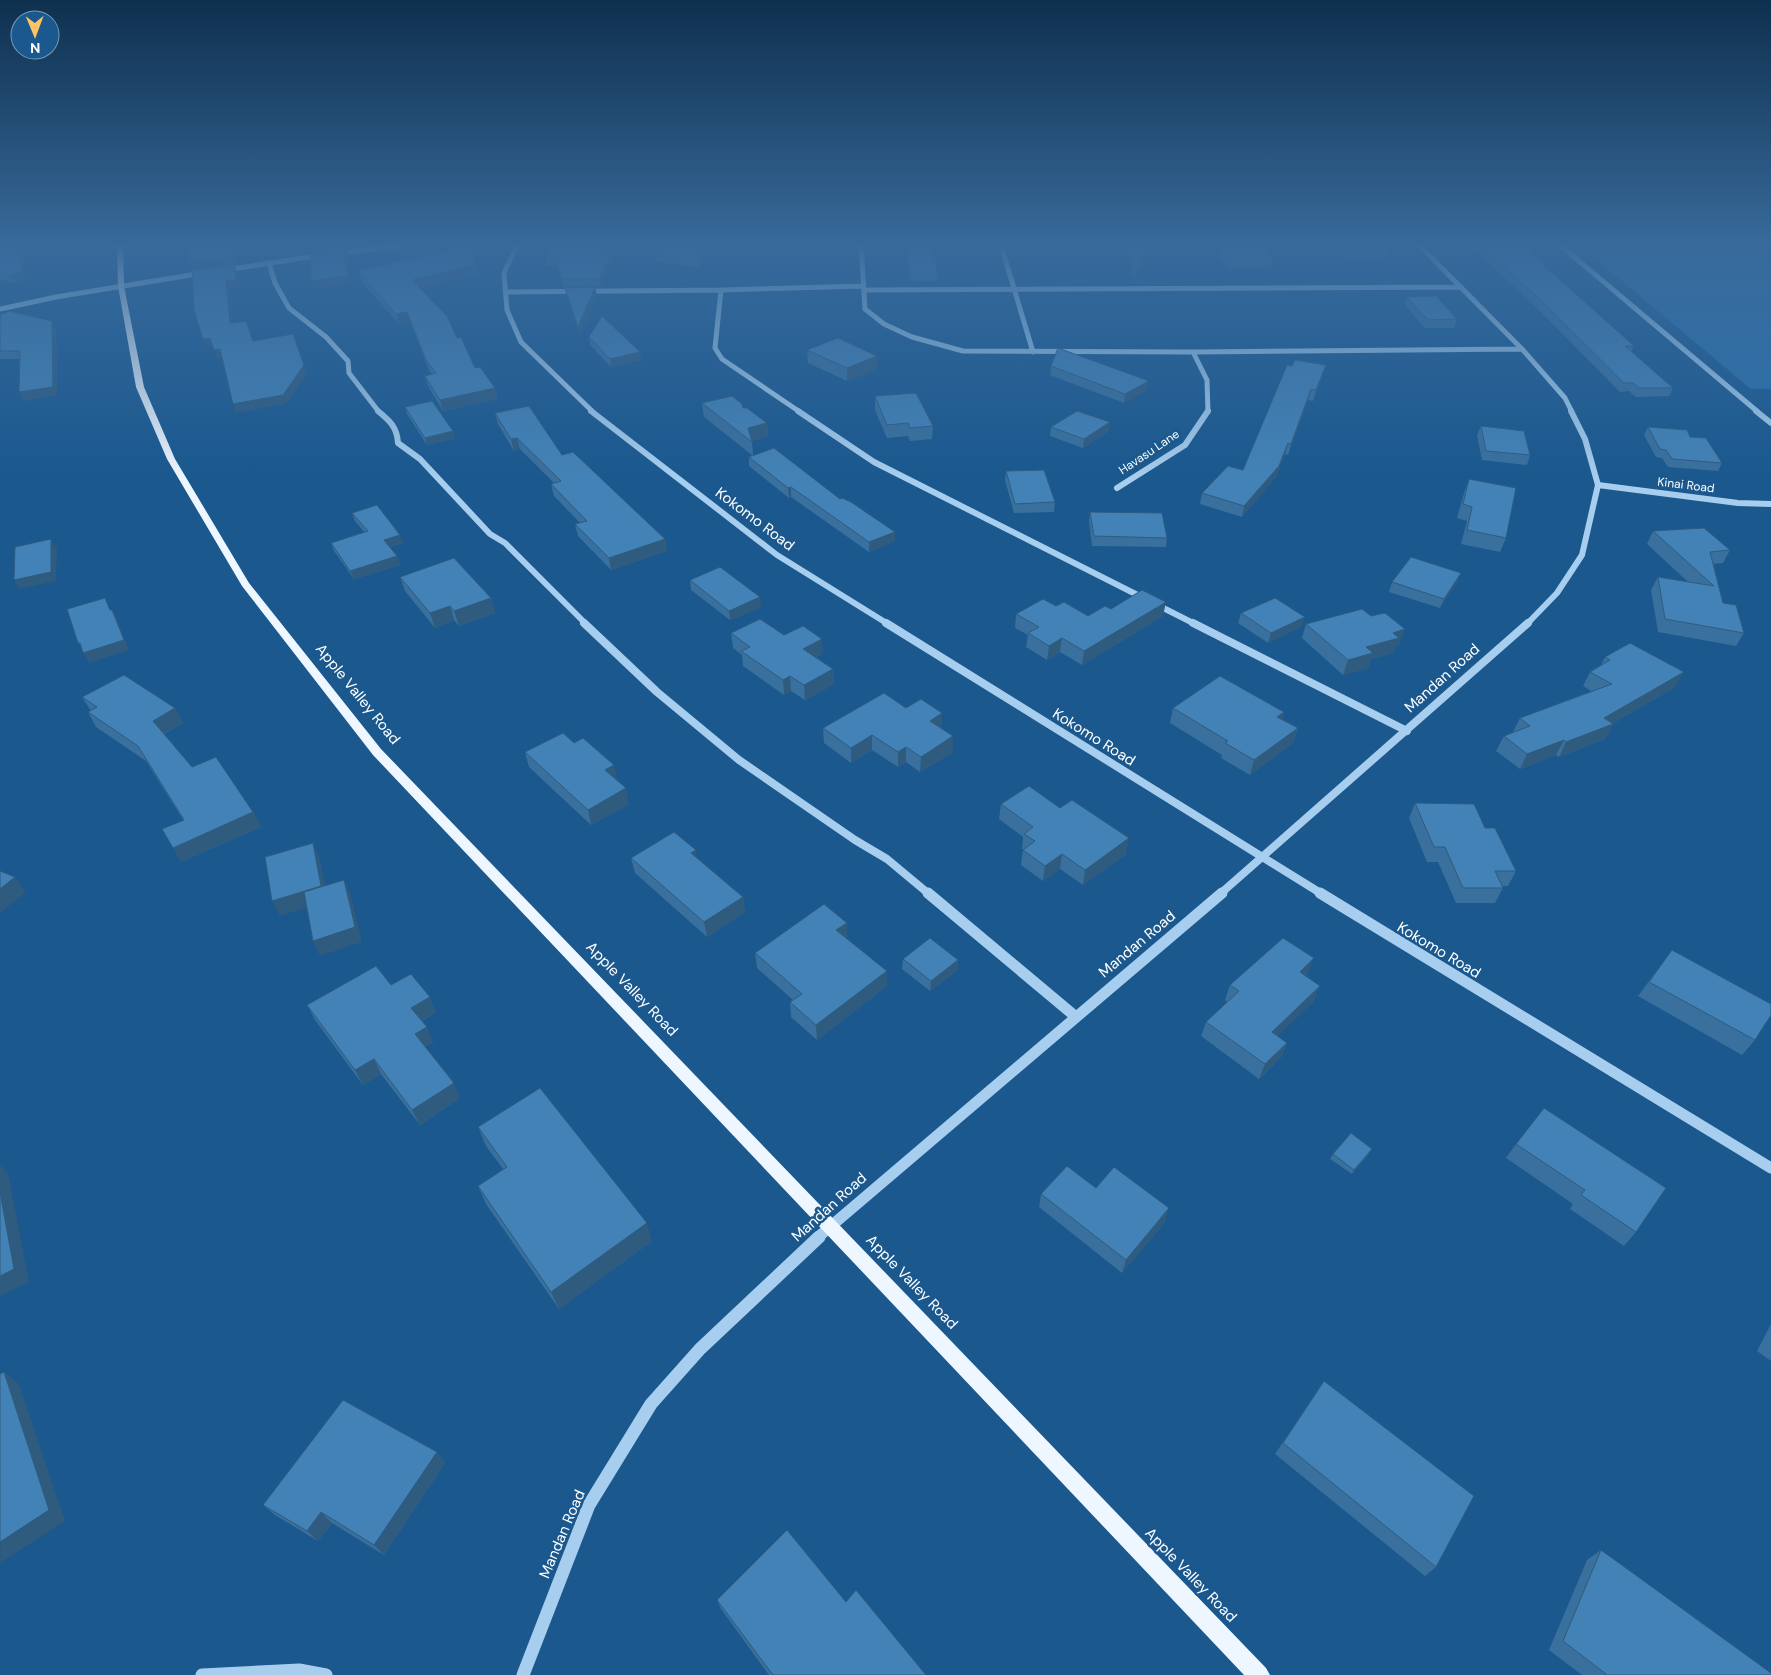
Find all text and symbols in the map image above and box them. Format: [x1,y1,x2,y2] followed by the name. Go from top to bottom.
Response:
[10,10,60,60] north arrow
[30,39,40,57] text: N
[1116,426,1183,478] street label: Havasu Lane
[1657,474,1715,496] street label: Kinai Road
[711,483,799,555] street label: Kokomo Road
[311,639,405,749] street label: Apple Valley Road
[1400,639,1484,717] street label: Mandan Road
[1049,704,1139,770] street label: Kokomo Road
[1094,906,1180,982] street label: Mandan Road
[1393,917,1485,983] street label: Kokomo Road
[582,937,682,1041] street label: Apple Valley Road
[787,1168,871,1246] street label: Mandan Road
[862,1230,962,1334] street label: Apple Valley Road
[534,1487,590,1581] street label: Mandan Road
[1141,1523,1241,1627] street label: Apple Valley Road

